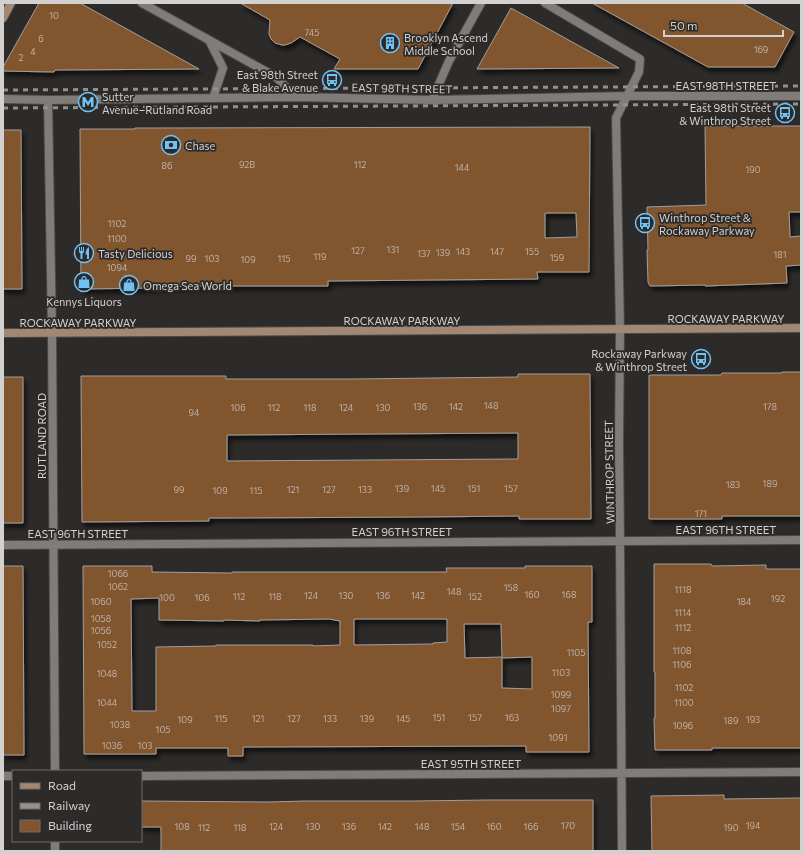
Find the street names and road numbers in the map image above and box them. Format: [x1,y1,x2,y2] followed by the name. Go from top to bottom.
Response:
[676,79,776,92] street label: EAST 98TH STREET
[351,81,453,95] street label: EAST 98TH STREET
[667,312,785,325] street label: ROCKAWAY PARKWAY
[343,314,461,327] street label: ROCKAWAY PARKWAY
[19,316,137,329] street label: ROCKAWAY PARKWAY
[35,393,48,479] street label: RUTLAND ROAD
[602,420,616,524] street label: WINTHROP STREET
[676,523,776,536] street label: EAST 96TH STREET
[352,525,452,538] street label: EAST 96TH STREET
[28,527,128,540] street label: EAST 96TH STREET
[421,757,521,770] street label: EAST 95TH STREET

